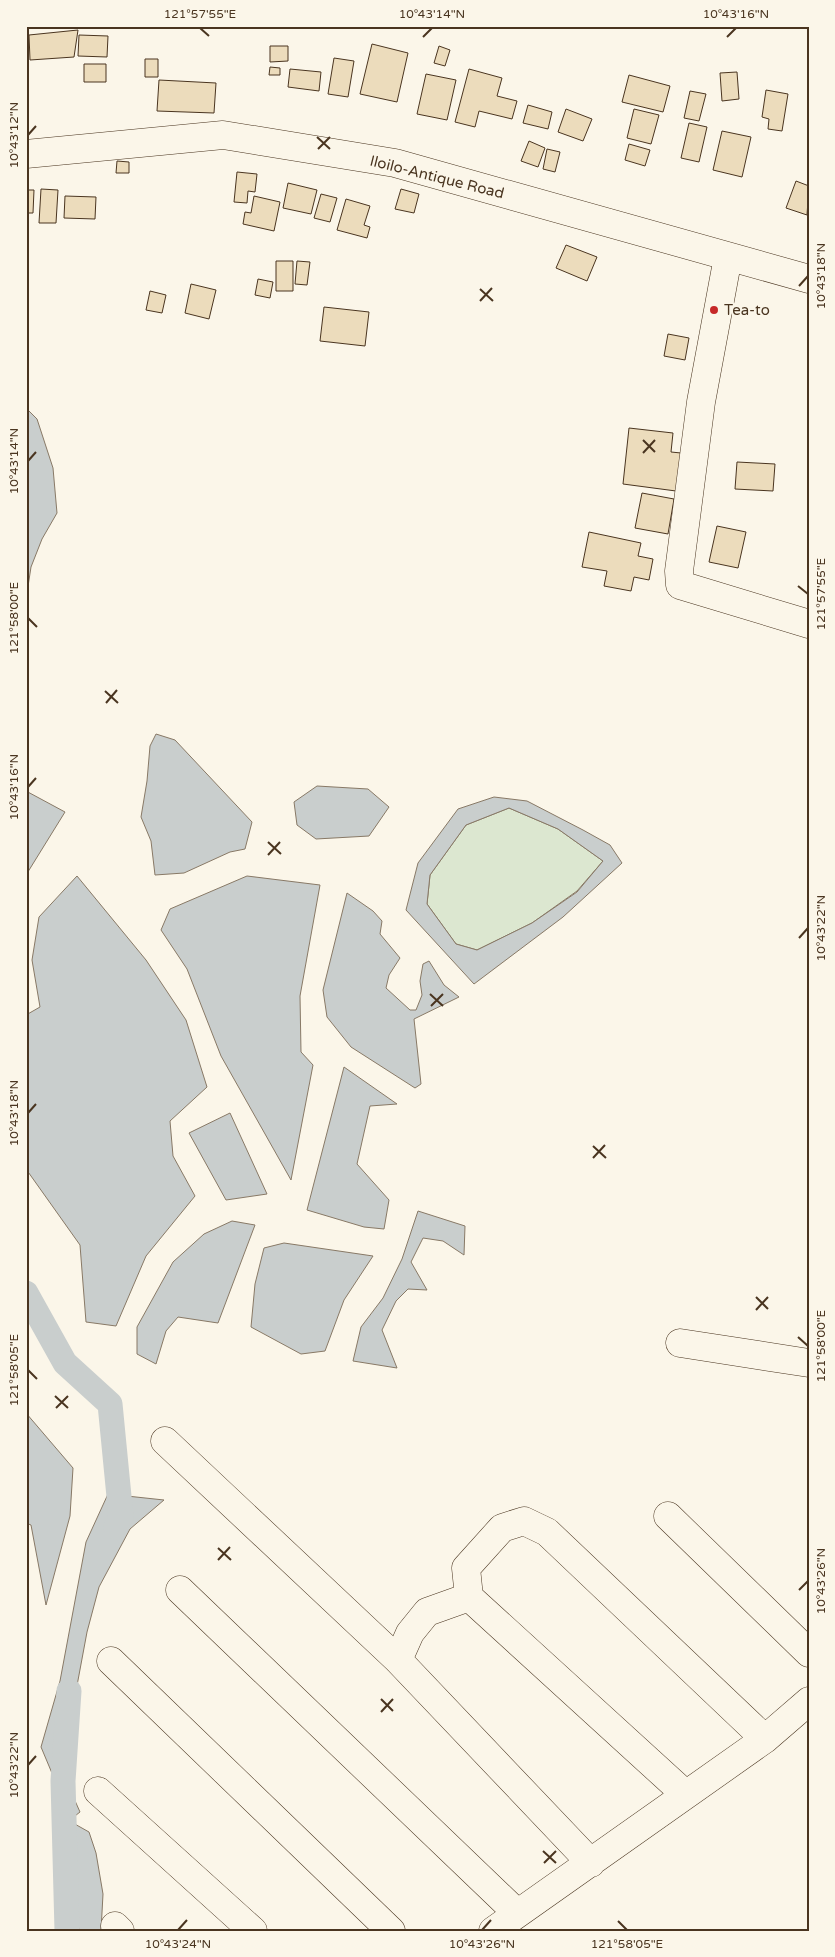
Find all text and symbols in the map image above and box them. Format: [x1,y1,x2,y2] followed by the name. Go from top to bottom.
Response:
[164,7,237,21] text: 121°57'55"E
[399,7,465,21] text: 10°43'14"N
[703,7,769,21] text: 10°43'16"N
[7,102,21,168] text: 10°43'12"N
[368,152,506,202] street label: Iloilo-Antique Road
[814,243,828,309] text: 10°43'18"N
[724,301,770,319] place label: Tea-to
[708,304,720,316] marker: Tea-to
[7,428,21,494] text: 10°43'14"N
[814,557,828,630] text: 121°57'55"E
[7,581,21,654] text: 121°58'00"E
[7,754,21,820] text: 10°43'16"N
[814,895,828,961] text: 10°43'22"N
[7,1080,21,1146] text: 10°43'18"N
[814,1309,828,1382] text: 121°58'00"E
[7,1333,21,1406] text: 121°58'05"E
[814,1548,828,1614] text: 10°43'26"N
[7,1732,21,1798] text: 10°43'22"N
[145,1937,211,1951] text: 10°43'24"N
[449,1937,515,1951] text: 10°43'26"N
[591,1937,664,1951] text: 121°58'05"E

